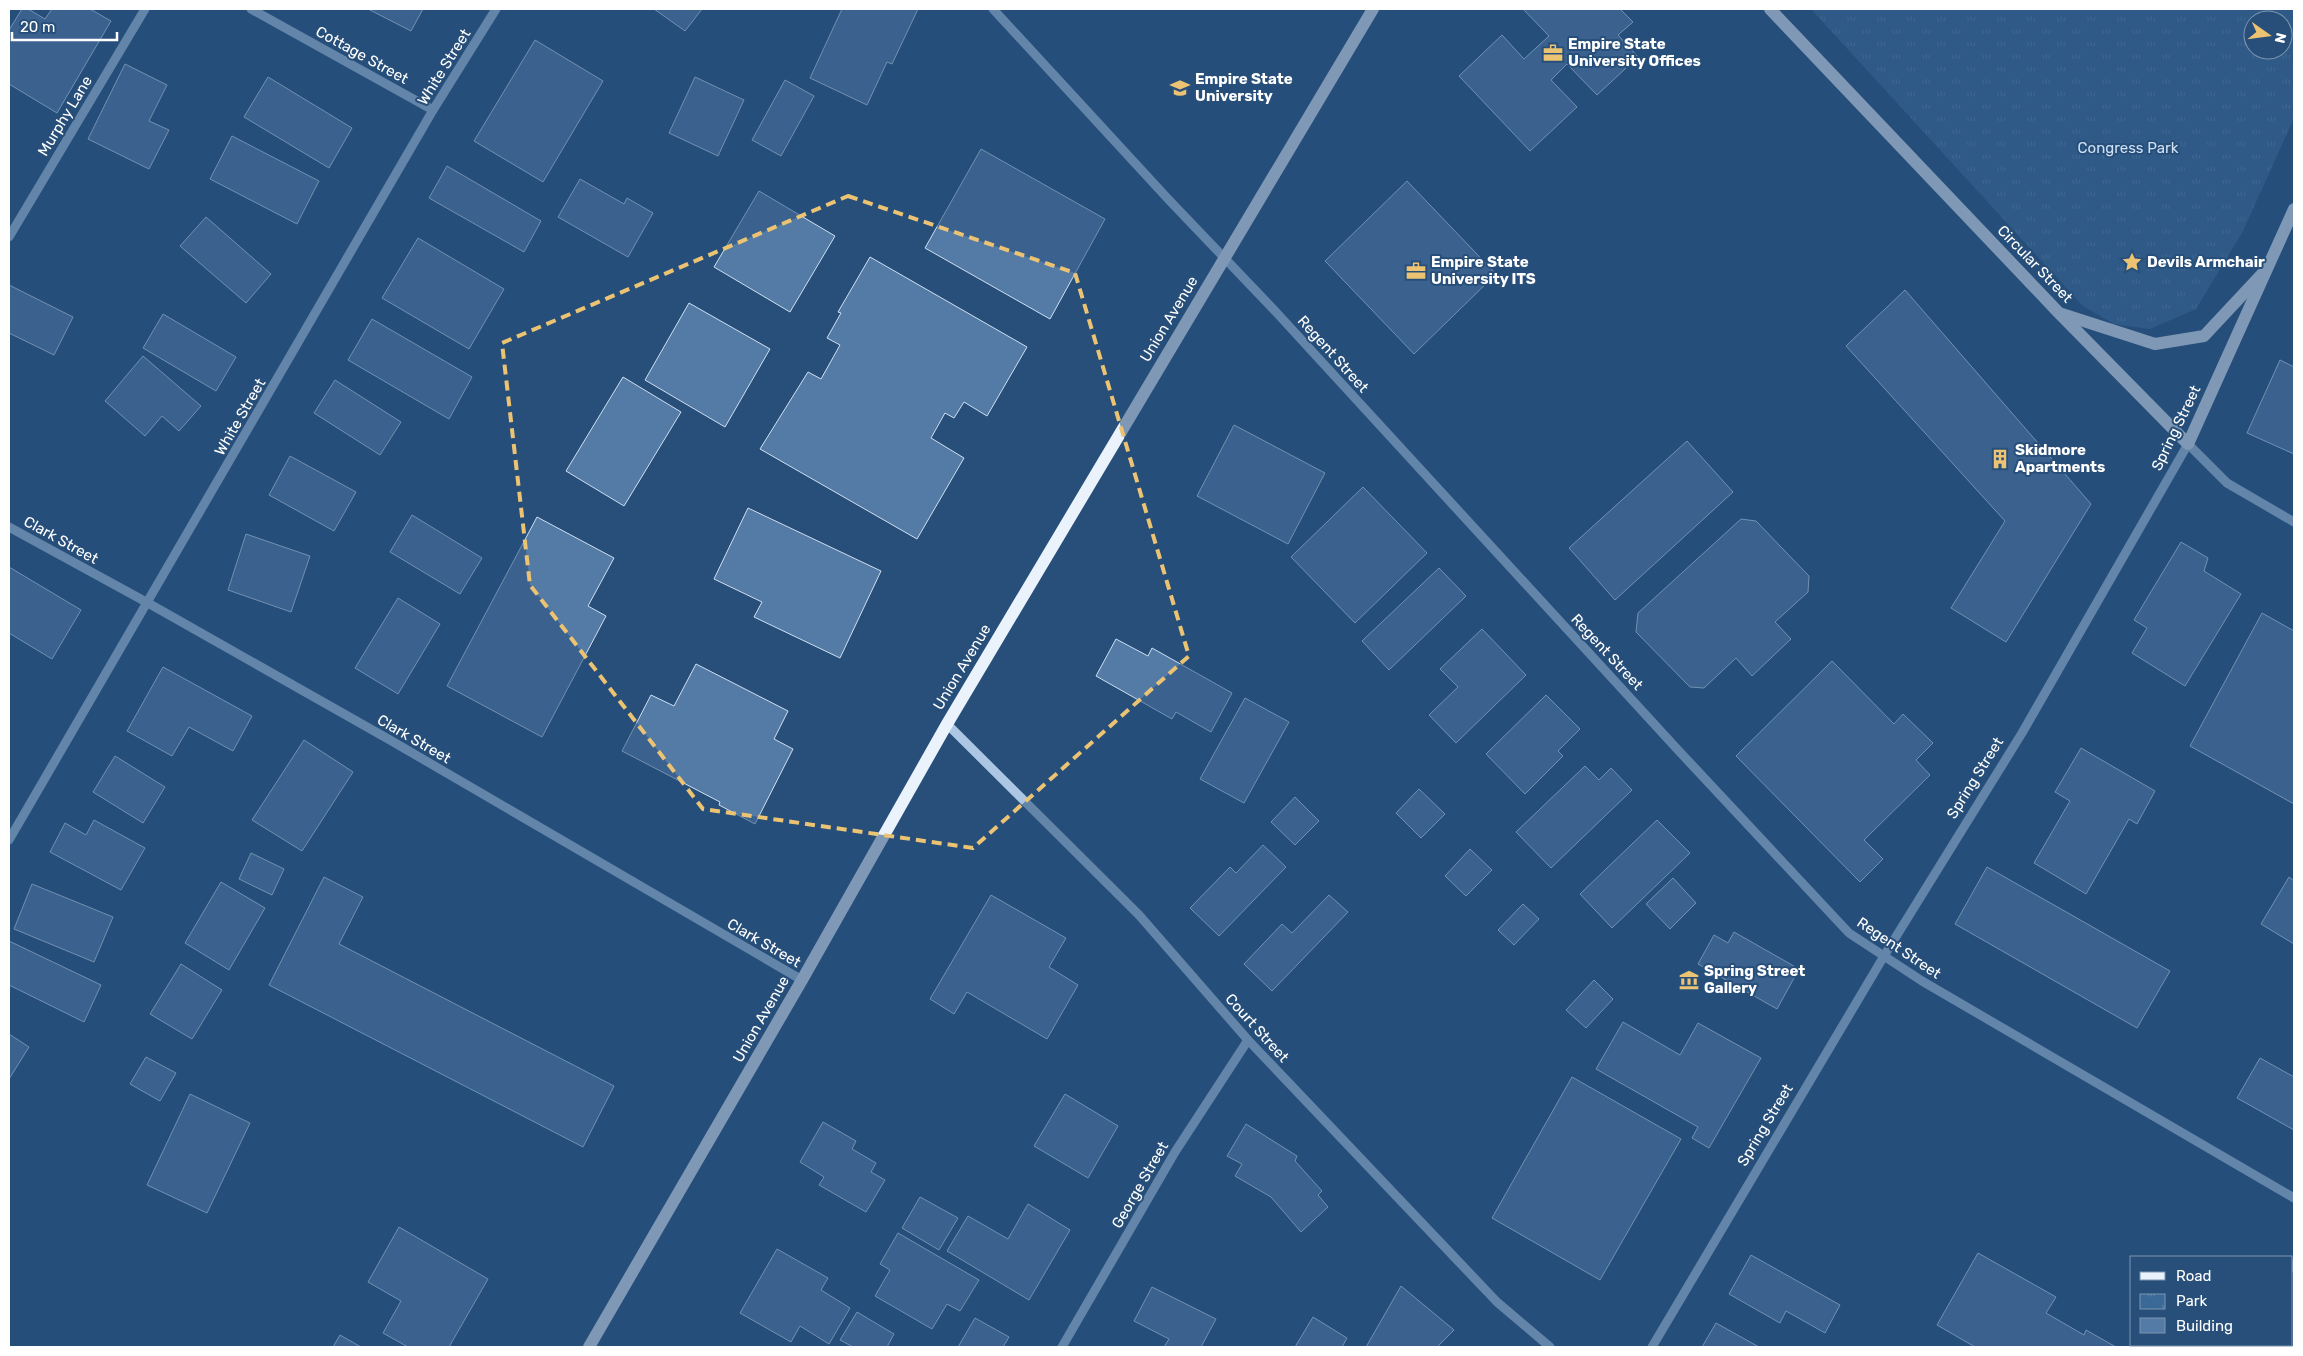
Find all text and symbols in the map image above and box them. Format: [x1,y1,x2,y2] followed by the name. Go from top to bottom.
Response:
[12,10,118,42] scale bar
[2243,10,2293,60] north arrow
[20,18,55,36] text: 20 m
[313,22,411,88] street label: Cottage Street
[414,26,475,108] street label: White Street
[2271,31,2290,45] text: N
[1568,35,1701,70] place label: Empire State University Offices
[1542,42,1564,64] office icon: Empire State University Offices
[1195,70,1293,105] place label: Empire State University
[34,73,96,159] street label: Murphy Lane
[1169,77,1191,99] school or university icon: Empire State University
[2078,139,2179,157] park label: Congress Park
[1994,221,2077,307] street label: Circular Street
[2121,251,2143,273] place icon: Devils Armchair
[1431,253,1536,288] place label: Empire State University ITS
[2147,253,2265,271] place label: Devils Armchair
[1405,260,1427,282] office icon: Empire State University ITS
[1136,273,1202,365] street label: Union Avenue
[1294,312,1372,396] street label: Regent Street
[211,375,269,459] street label: White Street
[2148,382,2204,474] street label: Spring Street
[2015,441,2105,476] place label: Skidmore Apartments
[1989,448,2011,470] building icon: Skidmore Apartments
[21,512,101,568] street label: Clark Street
[1567,610,1647,694] street label: Regent Street
[929,621,995,713] street label: Union Avenue
[374,711,454,767] street label: Clark Street
[1943,734,2007,822] street label: Spring Street
[1854,913,1945,983] street label: Regent Street
[724,915,804,971] street label: Clark Street
[1704,962,1805,997] place label: Spring Street Gallery
[1678,969,1700,991] museum icon: Spring Street Gallery
[729,973,793,1065] street label: Union Avenue
[1221,990,1293,1066] street label: Court Street
[1733,1081,1797,1169] street label: Spring Street
[1108,1138,1172,1232] street label: George Street
[2130,1256,2293,1346] legend
[2176,1267,2212,1285] text: Road
[2176,1292,2207,1310] text: Park
[2176,1317,2233,1335] text: Building

